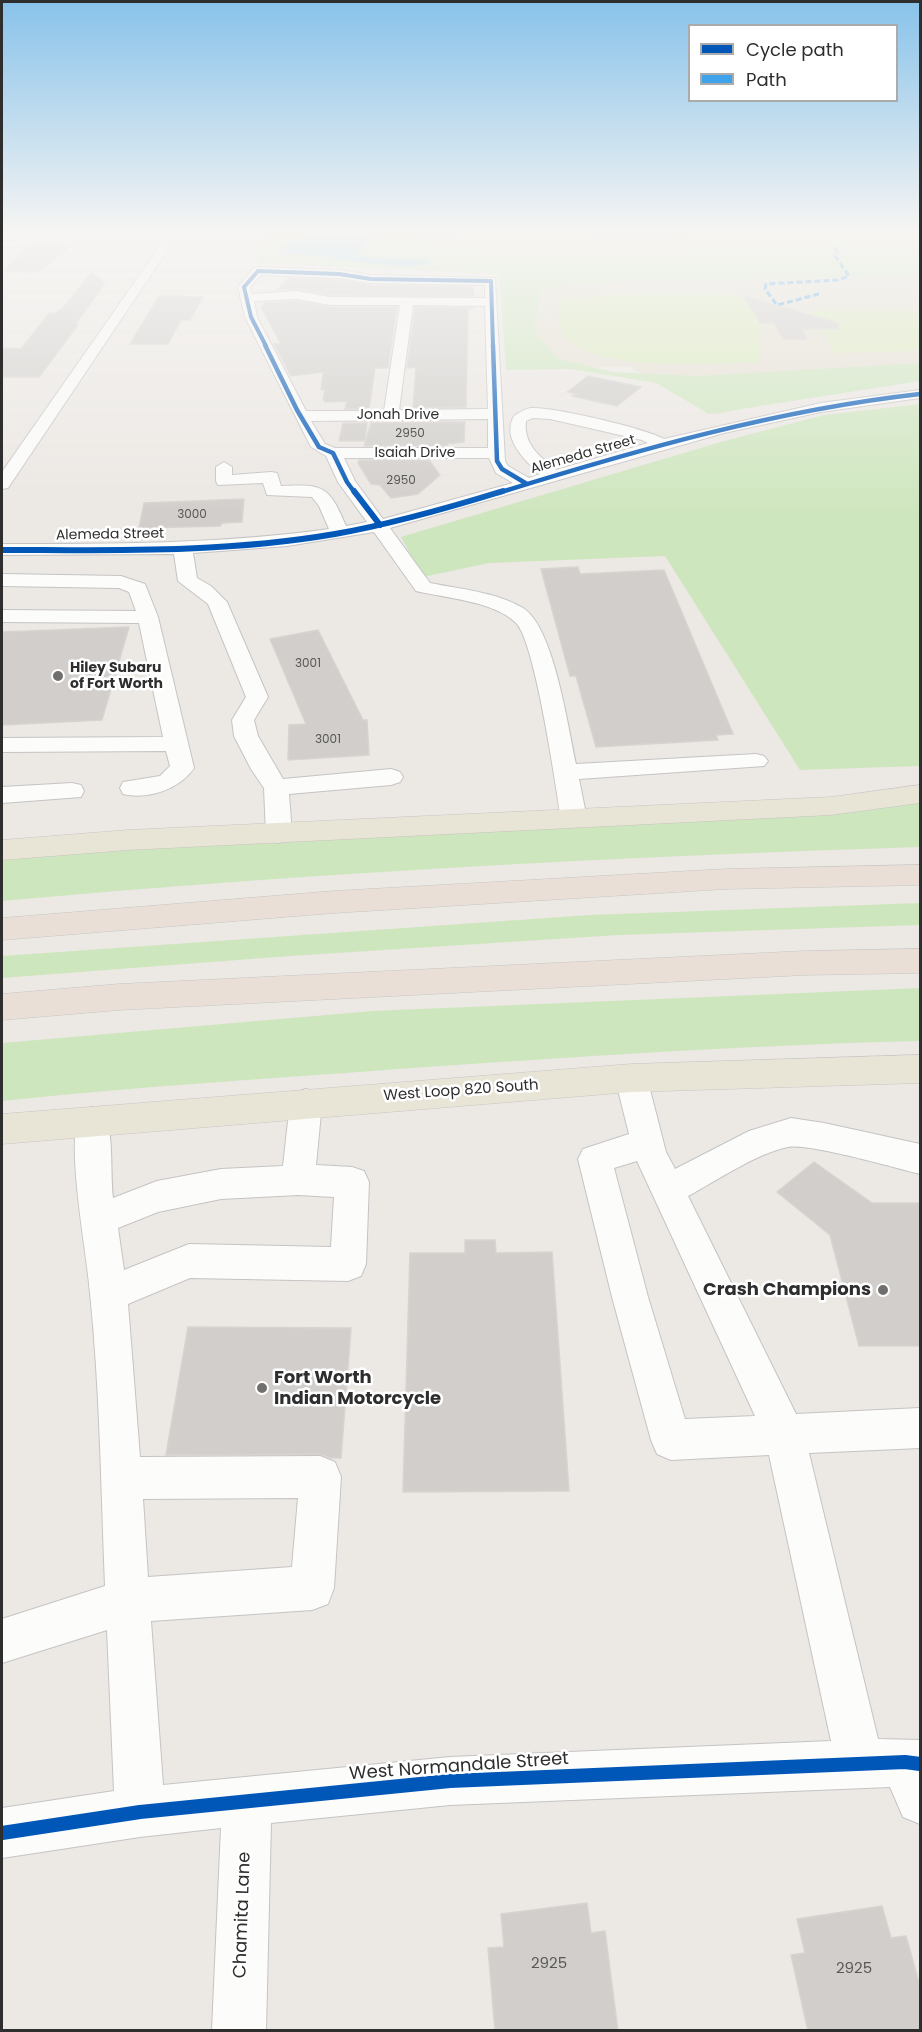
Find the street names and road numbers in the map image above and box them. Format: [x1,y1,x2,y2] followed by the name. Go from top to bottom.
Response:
[357,407,439,423] street label: Jonah Drive
[529,432,637,478] street label: Alemeda Street
[375,445,455,461] street label: Isaiah Drive
[56,526,164,544] street label: Alemeda Street
[383,1077,539,1105] street label: West Loop 820 South
[348,1749,570,1785] street label: West Normandale Street
[230,1851,256,1979] street label: Chamita Lane

